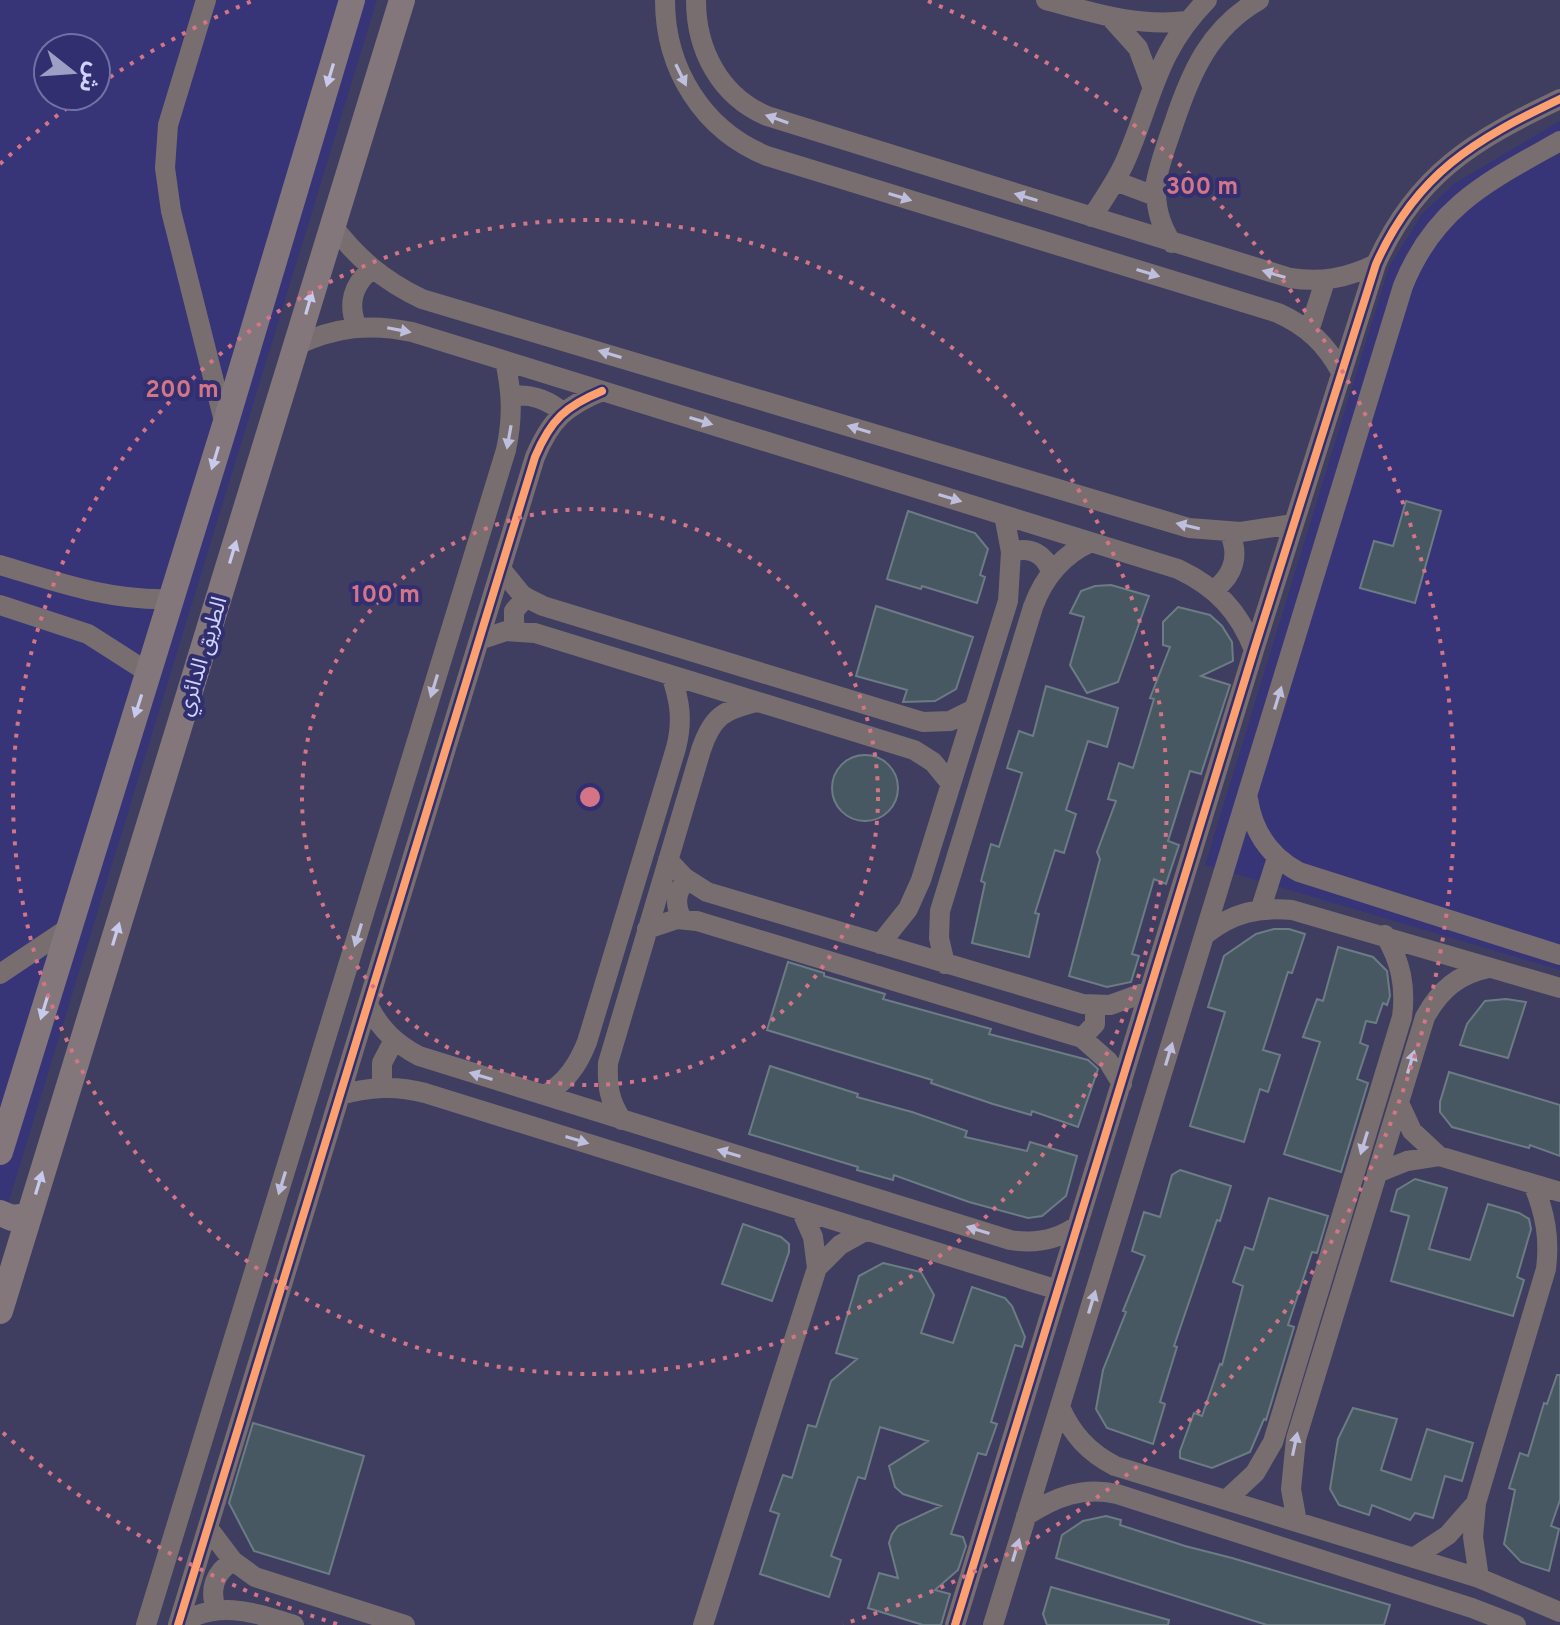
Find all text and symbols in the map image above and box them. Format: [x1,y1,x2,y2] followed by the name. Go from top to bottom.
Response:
[32,32,112,112] north arrow
[71,59,106,95] text: ش
[323,63,336,87] one-way arrow
[674,64,688,87] one-way arrow
[765,113,789,125] one-way arrow
[1166,173,1238,203] text: 300 m
[1013,190,1037,202] one-way arrow
[888,191,912,204] one-way arrow
[1137,267,1161,280] one-way arrow
[1262,267,1286,279] one-way arrow
[303,291,316,315] one-way arrow
[387,324,412,336] one-way arrow
[597,347,621,360] one-way arrow
[145,376,219,406] text: 200 m
[690,415,714,428] one-way arrow
[846,422,870,435] one-way arrow
[502,425,514,450] one-way arrow
[208,446,221,470] one-way arrow
[938,492,962,505] one-way arrow
[1176,519,1201,532] one-way arrow
[227,540,240,564] one-way arrow
[352,581,420,611] text: 100 m
[172,594,235,720] street label: الطريق الدائري
[427,675,440,699] one-way arrow
[1273,686,1285,710] one-way arrow
[132,695,144,719] one-way arrow
[576,783,604,811] centre of rings
[110,922,123,946] one-way arrow
[351,923,364,947] one-way arrow
[37,996,50,1020] one-way arrow
[1163,1041,1176,1065] one-way arrow
[1405,1049,1418,1073] one-way arrow
[469,1069,493,1082] one-way arrow
[1357,1132,1370,1156] one-way arrow
[565,1134,589,1147] one-way arrow
[717,1146,741,1159] one-way arrow
[33,1171,46,1195] one-way arrow
[275,1172,287,1196] one-way arrow
[965,1223,989,1236] one-way arrow
[1086,1290,1099,1314] one-way arrow
[1289,1432,1302,1457] one-way arrow
[1010,1538,1022,1562] one-way arrow

